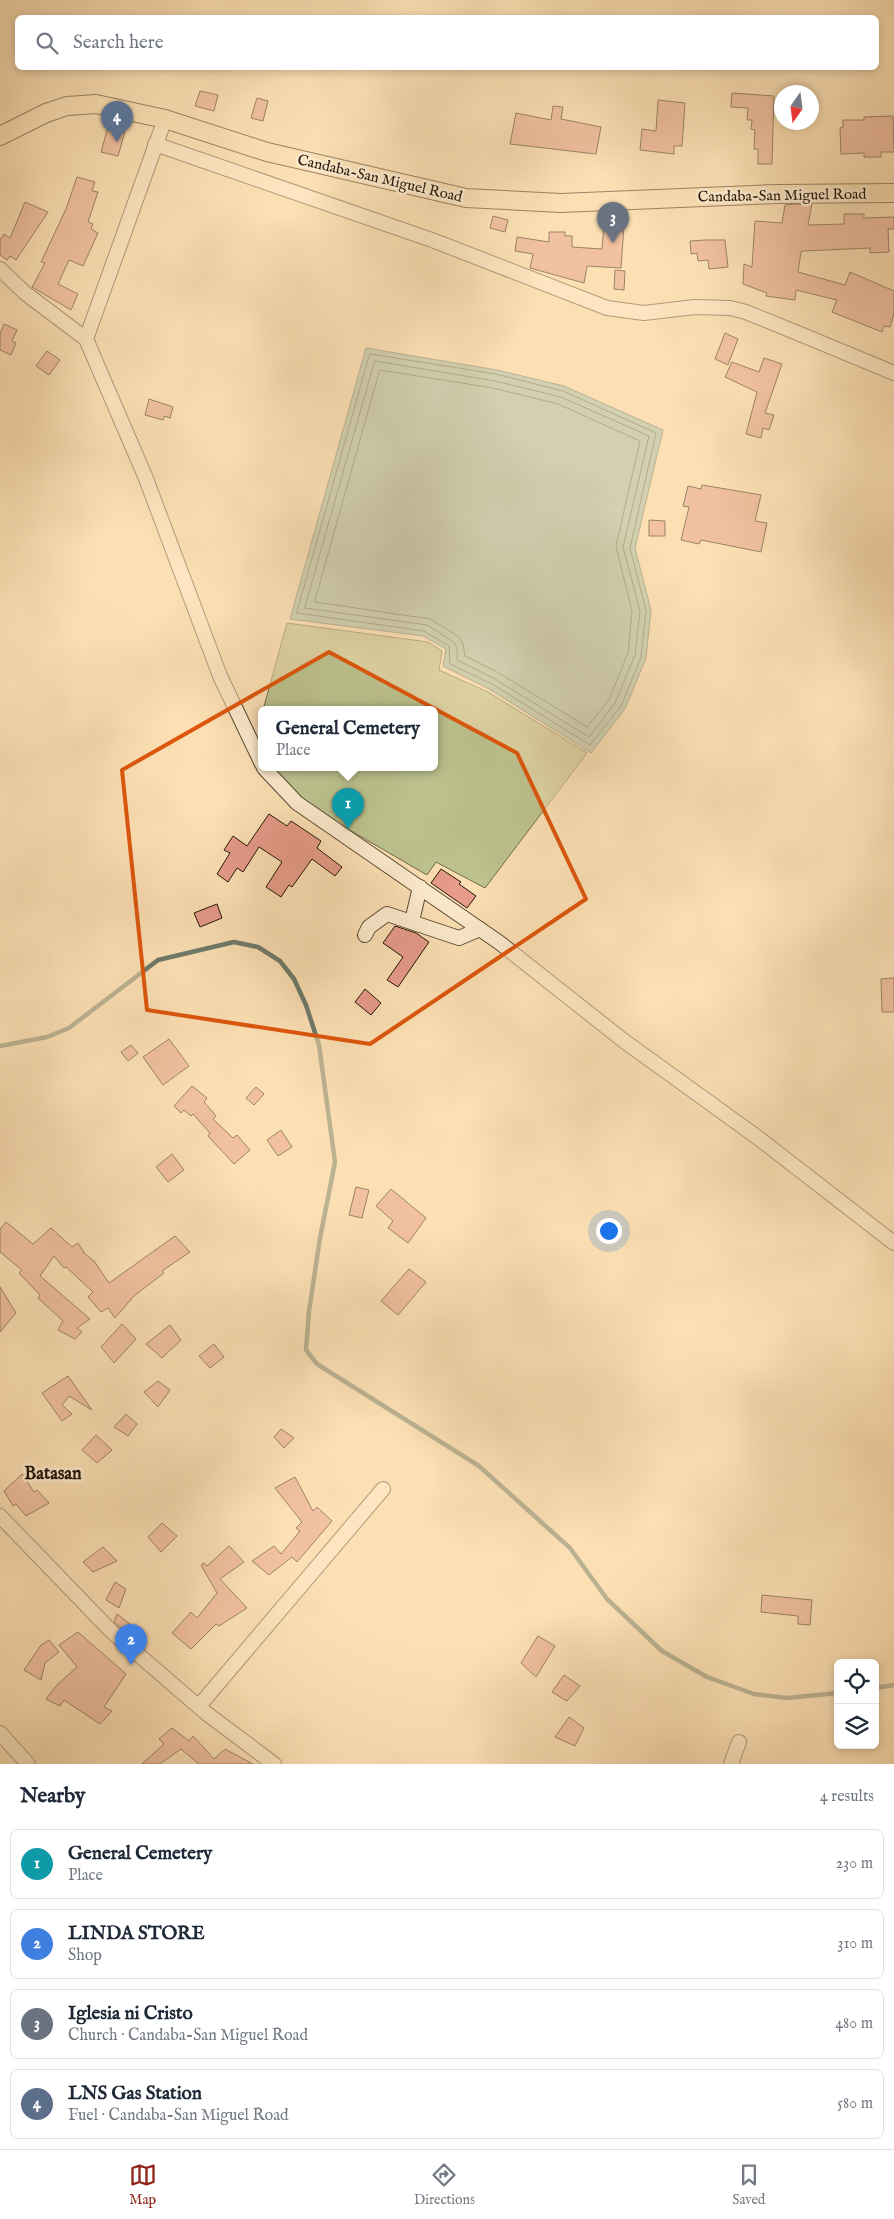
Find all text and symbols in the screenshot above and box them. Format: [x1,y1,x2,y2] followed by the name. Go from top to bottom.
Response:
[15,15,879,70] search box
[33,29,61,57] icon: search
[73,31,164,55] text: Search here
[774,85,819,130] north arrow
[101,101,133,142] pin: 4
[296,150,465,207] street label: Candaba-San Miguel Road
[697,185,868,206] street label: Candaba-San Miguel Road
[597,202,629,243] pin: 3
[258,706,438,771] popup
[276,717,420,741] text: General Cemetery
[276,741,311,761] text: Place
[332,788,364,829] pin: 1
[596,1218,622,1244] your location
[24,1463,82,1486] district label: Batasan
[115,1624,147,1665] pin: 2
[834,1659,879,1749] map controls
[834,1659,879,1704] button: locate
[834,1704,879,1749] button: layers
[20,1783,85,1810] text: Nearby
[820,1787,874,1807] text: 4 results
[68,1842,212,1866] text: General Cemetery
[34,1854,40,1874] text: 1
[836,1854,873,1874] text: 230 m
[68,1866,103,1886] text: Place
[68,1922,205,1946] text: LINDA STORE
[33,1934,41,1954] text: 2
[837,1934,873,1954] text: 310 m
[68,1946,102,1966] text: Shop
[68,2002,193,2026] text: Iglesia ni Cristo
[34,2014,40,2034] text: 3
[835,2014,873,2034] text: 480 m
[68,2026,308,2046] text: Church · Candaba-San Miguel Road
[68,2082,202,2106] text: LNS Gas Station
[33,2094,41,2114] text: 4
[837,2094,873,2114] text: 580 m
[68,2106,289,2126] text: Fuel · Candaba-San Miguel Road
[129,2161,157,2209] tab: Map
[414,2161,475,2209] tab: Directions
[732,2161,765,2209] tab: Saved

